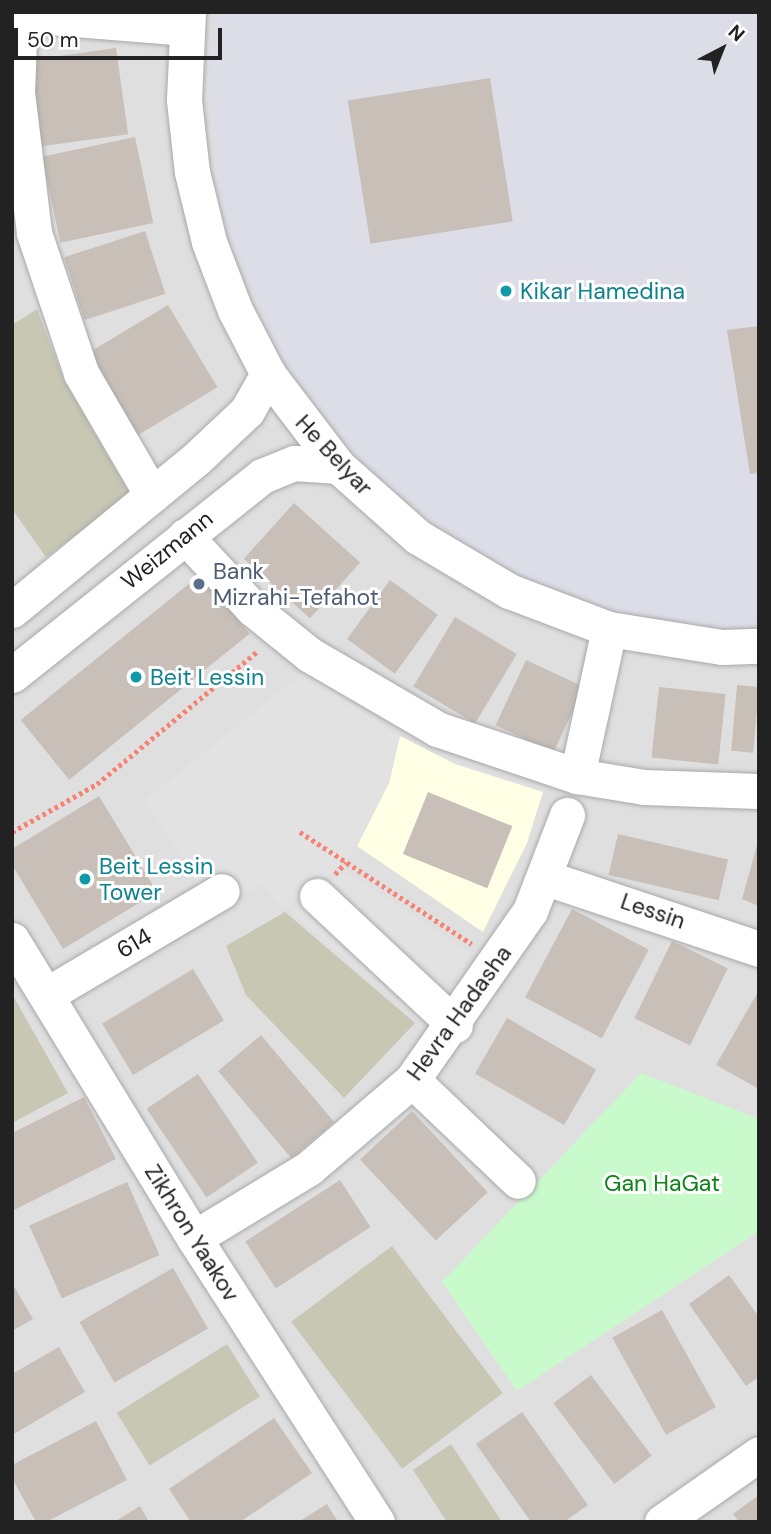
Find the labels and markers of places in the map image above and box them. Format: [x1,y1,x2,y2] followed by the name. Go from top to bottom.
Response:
[520,277,685,305] place label: Kikar Hamedina
[498,283,514,299] marker: Kikar Hamedina
[213,557,379,611] place label: Bank Mizrahi-Tefahot
[191,576,207,592] marker: Bank Mizrahi-Tefahot
[150,663,264,691] place label: Beit Lessin
[128,669,144,685] marker: Beit Lessin
[99,852,213,906] place label: Beit Lessin Tower
[77,871,93,887] marker: Beit Lessin Tower

